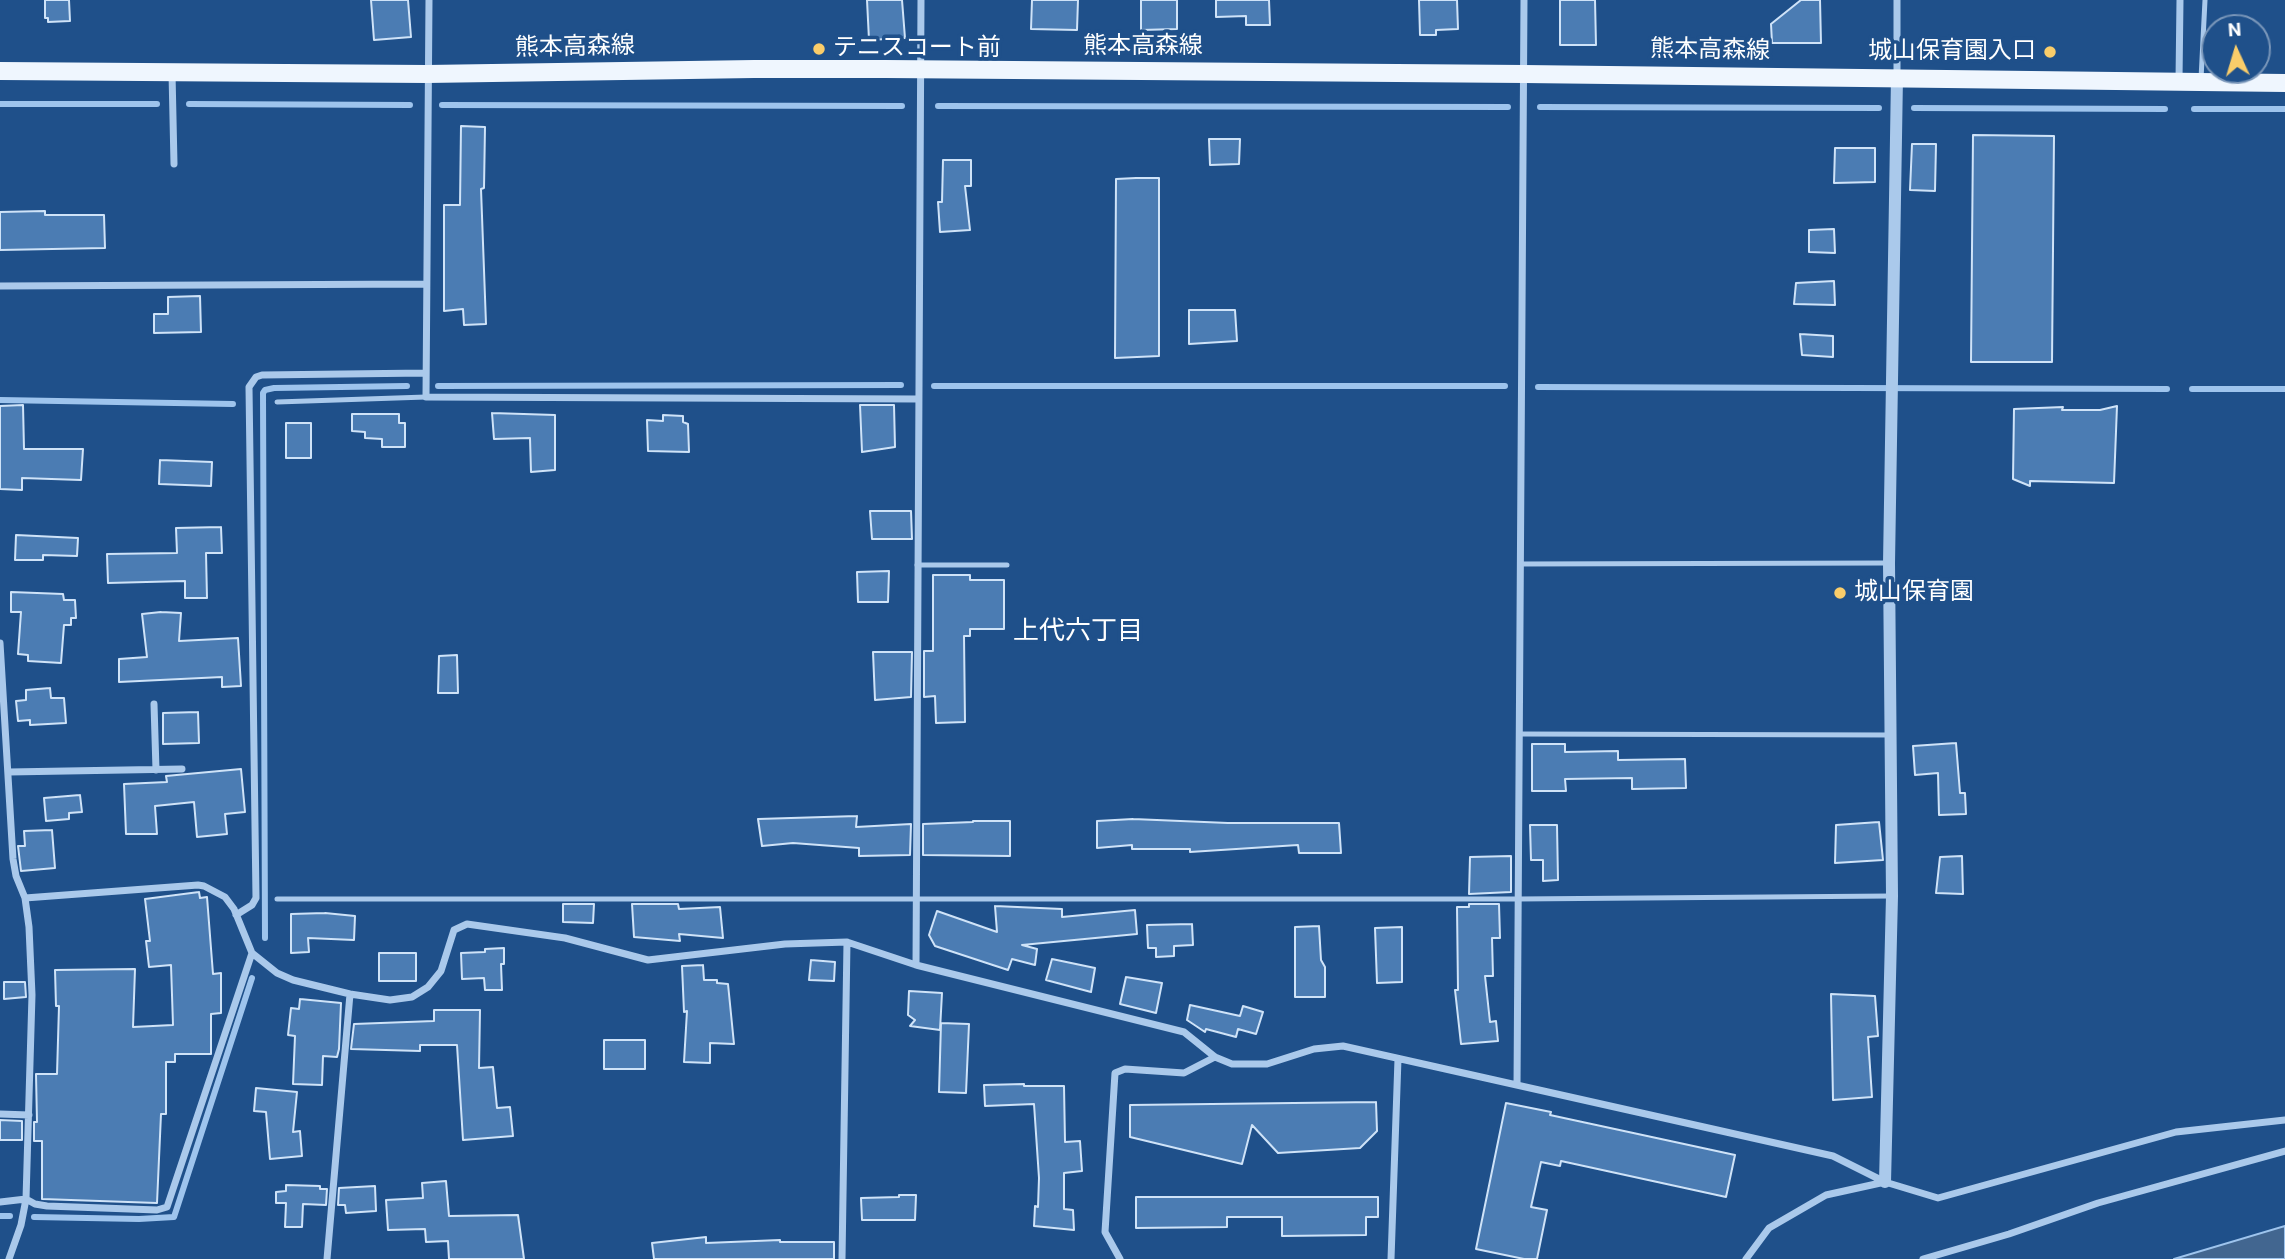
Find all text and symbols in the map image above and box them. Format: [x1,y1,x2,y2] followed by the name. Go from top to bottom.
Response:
[2201,14,2271,84] north arrow
[2227,18,2242,41] text: N
[515,33,635,63] street label: 熊本高森線
[1083,33,1203,61] street label: 熊本高森線
[833,35,1001,63] place label: テニスコート前
[1650,36,1770,66] street label: 熊本高森線
[1868,38,2036,66] place label: 城山保育園入口
[811,41,827,57] marker: テニスコート前
[2042,44,2058,60] marker: 城山保育園入口
[1854,579,1974,607] place label: 城山保育園
[1832,585,1848,601] marker: 城山保育園
[1013,616,1143,648] district label: 上代六丁目

